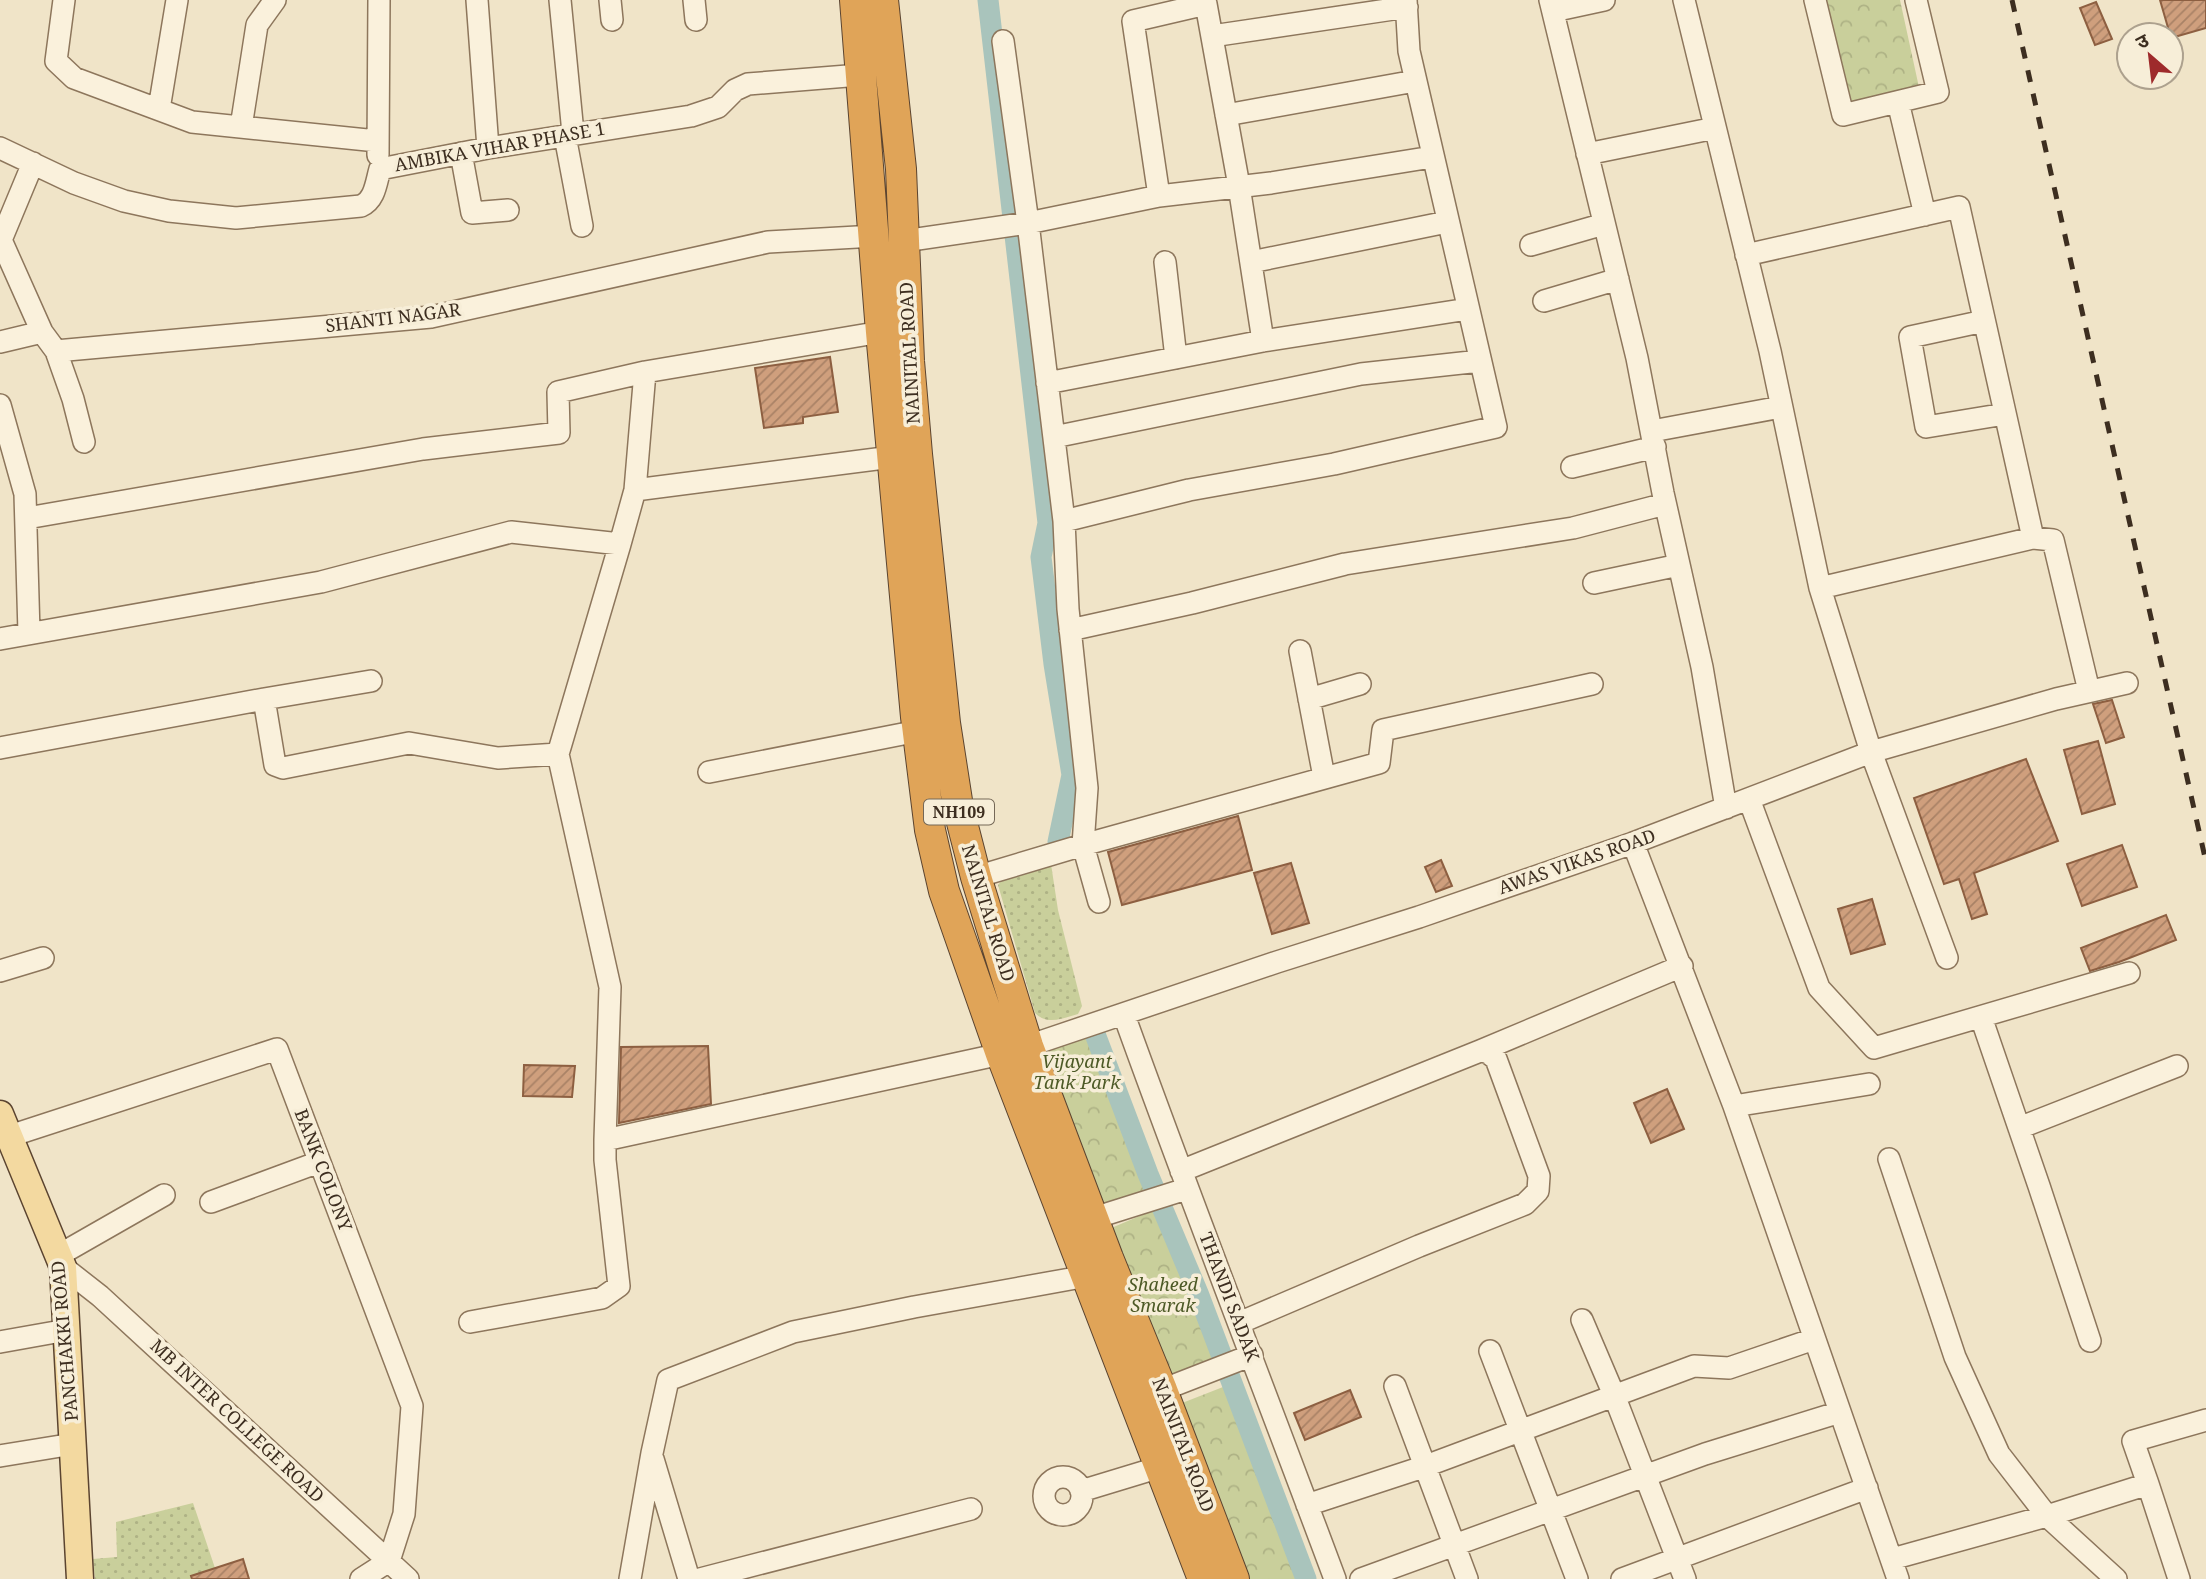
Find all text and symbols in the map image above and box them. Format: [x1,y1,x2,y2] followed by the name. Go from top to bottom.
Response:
[2115,21,2185,91] north arrow
[2131,26,2154,55] text: उ
[393,116,607,176] street label: AMBIKA VIHAR PHASE 1
[893,281,925,425] street label: NAINITAL ROAD
[324,297,462,337] street label: SHANTI NAGAR
[924,800,994,824] road number: NH109
[1495,823,1659,899] street label: AWAS VIKAS ROAD
[957,841,1021,984] street label: NAINITAL ROAD
[1034,1049,1121,1094] park label: Vijayant Tank Park
[290,1105,359,1235] street label: BANK COLONY
[1194,1229,1266,1365] street label: THANDI SADAK
[45,1260,83,1422] street label: PANCHAKKI ROAD
[1128,1272,1199,1317] park label: Shaheed Smarak
[146,1333,330,1507] street label: MB INTER COLLEGE ROAD
[1147,1374,1221,1515] street label: NAINITAL ROAD

